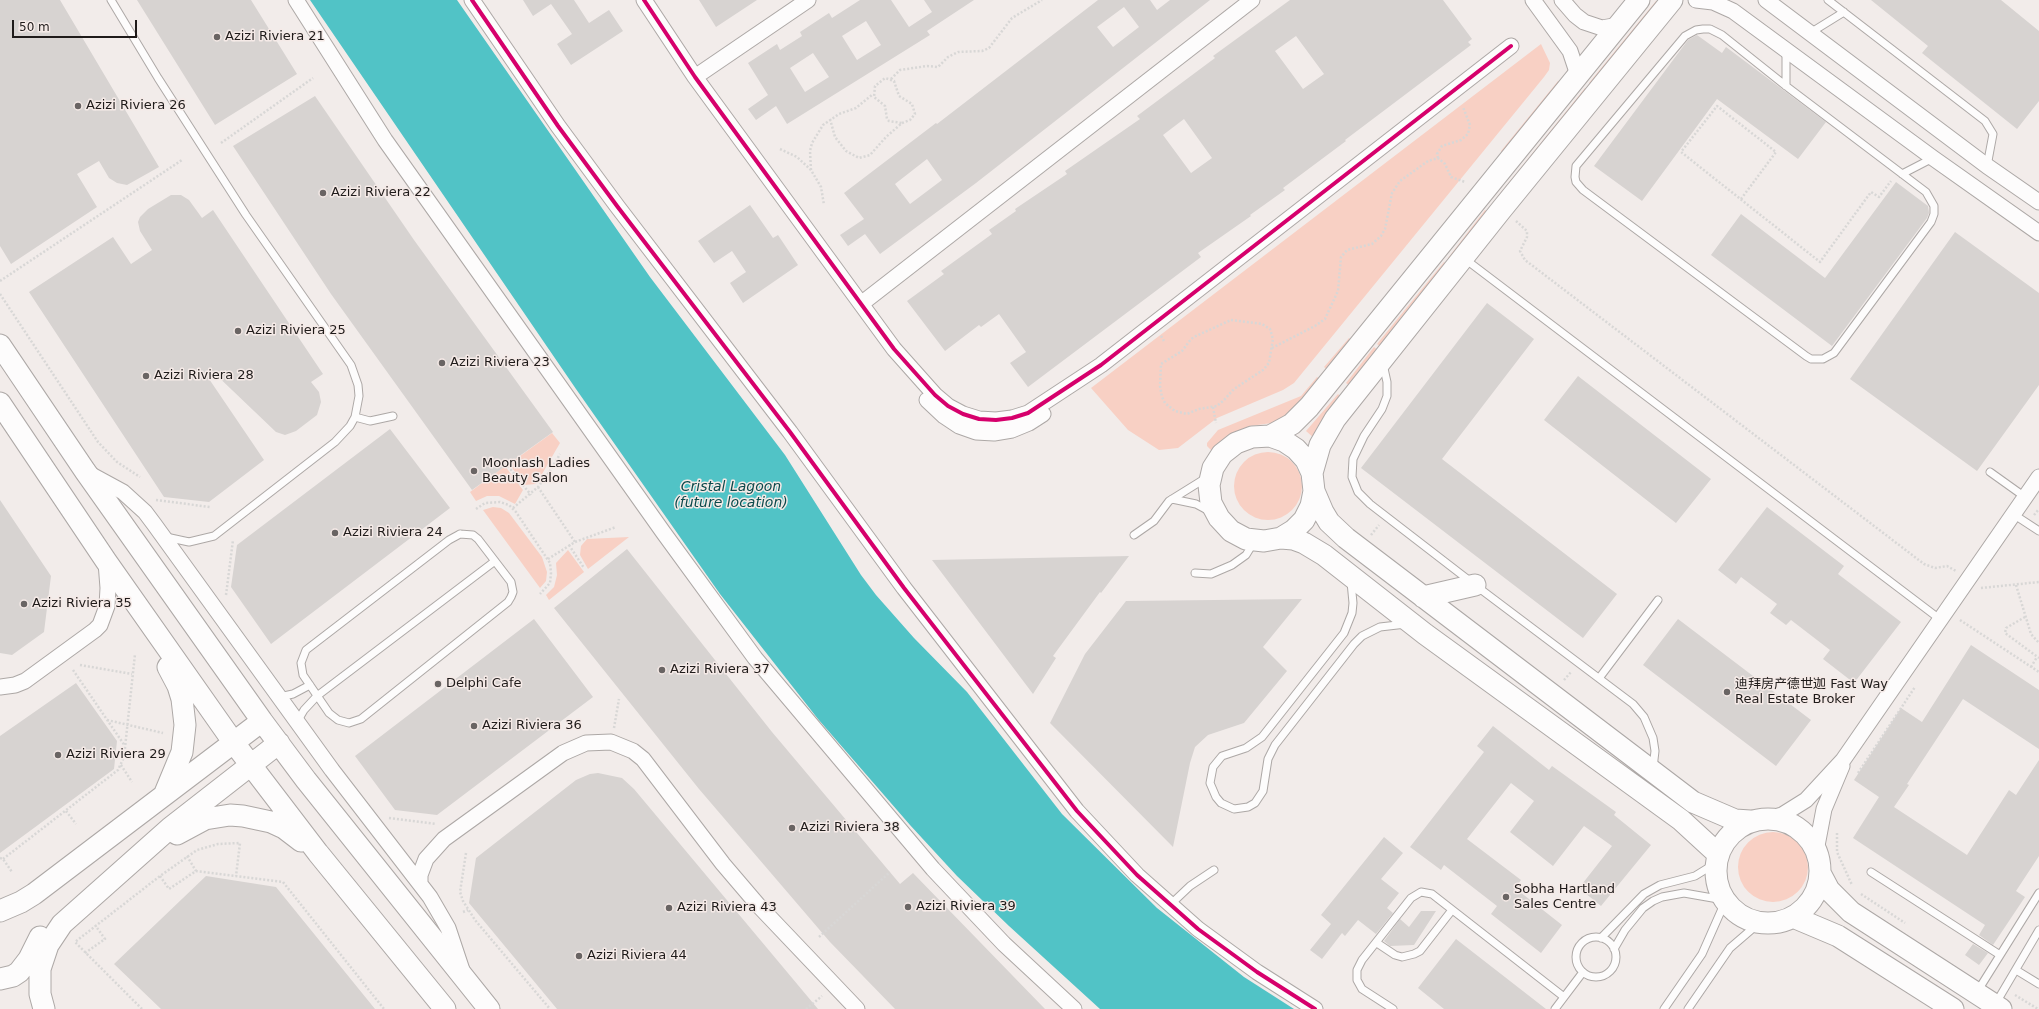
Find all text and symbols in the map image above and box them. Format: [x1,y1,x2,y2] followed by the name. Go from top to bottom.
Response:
[14,12,139,38] scale bar
[19,20,50,34] text: 50 m
[225,29,325,45] place label: Azizi Riviera 21
[212,32,222,42] marker: Azizi Riviera 21
[86,98,186,114] place label: Azizi Riviera 26
[73,101,83,111] marker: Azizi Riviera 26
[331,185,431,201] place label: Azizi Riviera 22
[318,188,328,198] marker: Azizi Riviera 22
[246,323,346,339] place label: Azizi Riviera 25
[233,326,243,336] marker: Azizi Riviera 25
[450,355,550,371] place label: Azizi Riviera 23
[437,358,447,368] marker: Azizi Riviera 23
[154,368,254,384] place label: Azizi Riviera 28
[141,371,151,381] marker: Azizi Riviera 28
[482,456,590,487] place label: Moonlash Ladies Beauty Salon
[469,466,479,476] marker: Moonlash Ladies Beauty Salon
[674,479,788,512] water label: Cristal Lagoon (future location)
[343,525,443,541] place label: Azizi Riviera 24
[330,528,340,538] marker: Azizi Riviera 24
[32,596,132,612] place label: Azizi Riviera 35
[19,599,29,609] marker: Azizi Riviera 35
[670,662,770,678] place label: Azizi Riviera 37
[657,665,667,675] marker: Azizi Riviera 37
[446,676,521,692] place label: Delphi Cafe
[1735,677,1888,708] place label: 迪拜房产德世迦 Fast Way Real Estate Broker
[433,679,443,689] marker: Delphi Cafe
[1722,687,1732,697] marker: 迪拜房产德世迦 Fast Way Real Estate Broker
[482,718,582,734] place label: Azizi Riviera 36
[469,721,479,731] marker: Azizi Riviera 36
[66,747,166,763] place label: Azizi Riviera 29
[53,750,63,760] marker: Azizi Riviera 29
[800,820,900,836] place label: Azizi Riviera 38
[787,823,797,833] marker: Azizi Riviera 38
[1514,882,1615,913] place label: Sobha Hartland Sales Centre
[1501,892,1511,902] marker: Sobha Hartland Sales Centre
[916,899,1016,915] place label: Azizi Riviera 39
[677,900,777,916] place label: Azizi Riviera 43
[903,902,913,912] marker: Azizi Riviera 39
[664,903,674,913] marker: Azizi Riviera 43
[587,948,687,964] place label: Azizi Riviera 44
[574,951,584,961] marker: Azizi Riviera 44

